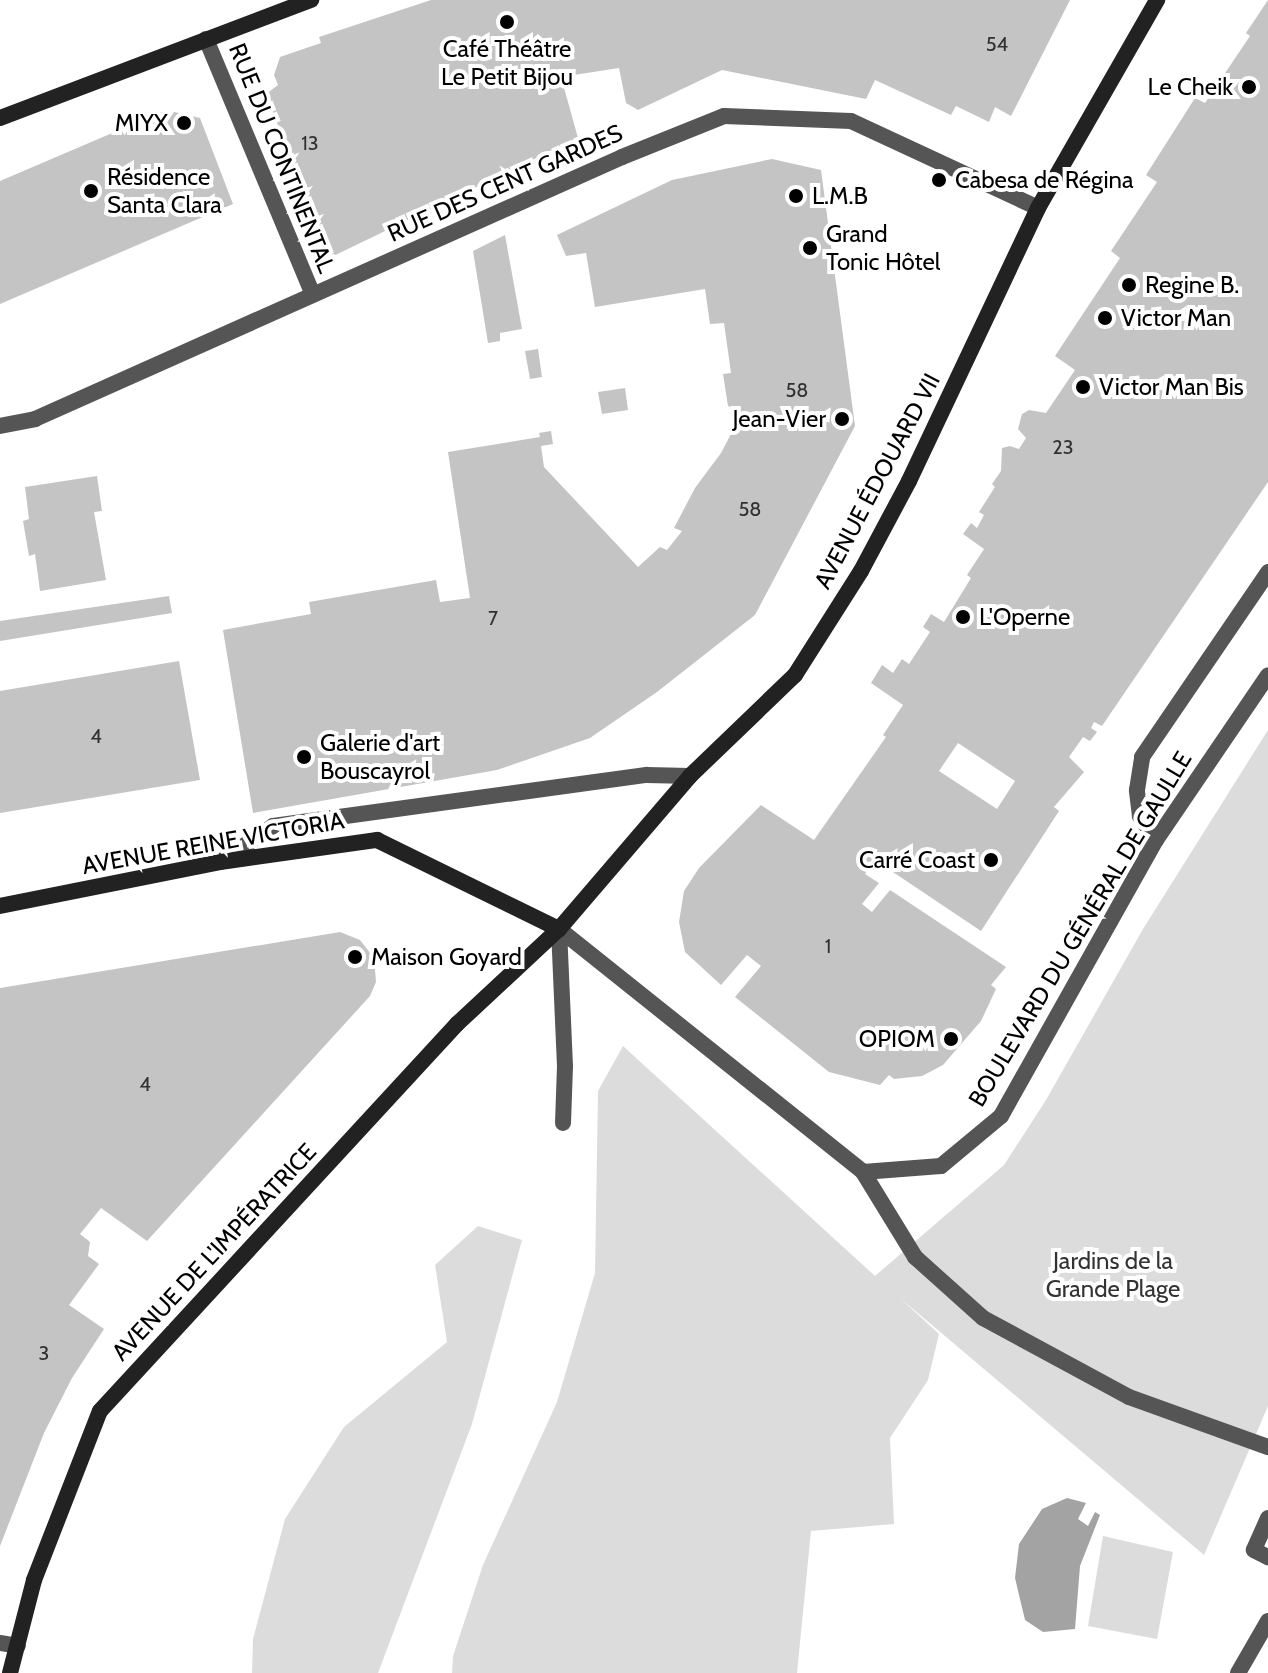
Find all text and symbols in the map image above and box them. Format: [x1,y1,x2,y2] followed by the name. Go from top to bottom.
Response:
[498,13,516,31] marker: Café Théâtre Le Petit Bijou
[986,32,1008,56] house number: 54
[441,35,573,91] place label: Café Théâtre Le Petit Bijou
[223,39,341,277] street label: RUE DU CONTINENTAL
[1148,73,1233,101] place label: Le Cheik
[1240,78,1258,96] marker: Le Cheik
[115,109,168,137] place label: MIYX
[175,114,193,132] marker: MIYX
[383,118,627,248] street label: RUE DES CENT GARDES
[301,131,319,155] house number: 13
[107,163,222,219] place label: Résidence Santa Clara
[955,166,1134,194] place label: Cabesa de Régina
[930,171,948,189] marker: Cabesa de Régina
[82,182,100,200] marker: Résidence Santa Clara
[812,182,868,210] place label: L.M.B
[787,187,805,205] marker: L.M.B
[826,220,940,276] place label: Grand Tonic Hôtel
[801,239,819,257] marker: Grand Tonic Hôtel
[1145,271,1239,299] place label: Regine B.
[1120,276,1138,294] marker: Regine B.
[1121,304,1231,332] place label: Victor Man
[1096,309,1114,327] marker: Victor Man
[808,368,946,594] street label: AVENUE ÉDOUARD VII
[1099,373,1244,401] place label: Victor Man Bis
[786,378,808,402] house number: 58
[1074,378,1092,396] marker: Victor Man Bis
[733,405,826,433] place label: Jean-Vier
[833,410,851,428] marker: Jean-Vier
[1052,435,1074,459] house number: 23
[739,497,761,521] house number: 58
[979,603,1070,631] place label: L'Operne
[488,606,498,630] house number: 7
[954,608,972,626] marker: L'Operne
[90,724,102,748] house number: 4
[320,729,440,785] place label: Galerie d'art Bouscayrol
[962,746,1198,1112] street label: BOULEVARD DU GÉNÉRAL DE GAULLE
[295,748,313,766] marker: Galerie d'art Bouscayrol
[80,806,346,880] street label: AVENUE REINE VICTORIA
[859,846,975,874] place label: Carré Coast
[982,851,1000,869] marker: Carré Coast
[825,934,831,958] house number: 1
[371,943,522,971] place label: Maison Goyard
[346,948,364,966] marker: Maison Goyard
[859,1025,935,1053] place label: OPIOM
[942,1030,960,1048] marker: OPIOM
[139,1072,151,1096] house number: 4
[106,1137,322,1367] street label: AVENUE DE L'IMPÉRATRICE
[1046,1247,1180,1303] park label: Jardins de la Grande Plage
[39,1341,49,1365] house number: 3

